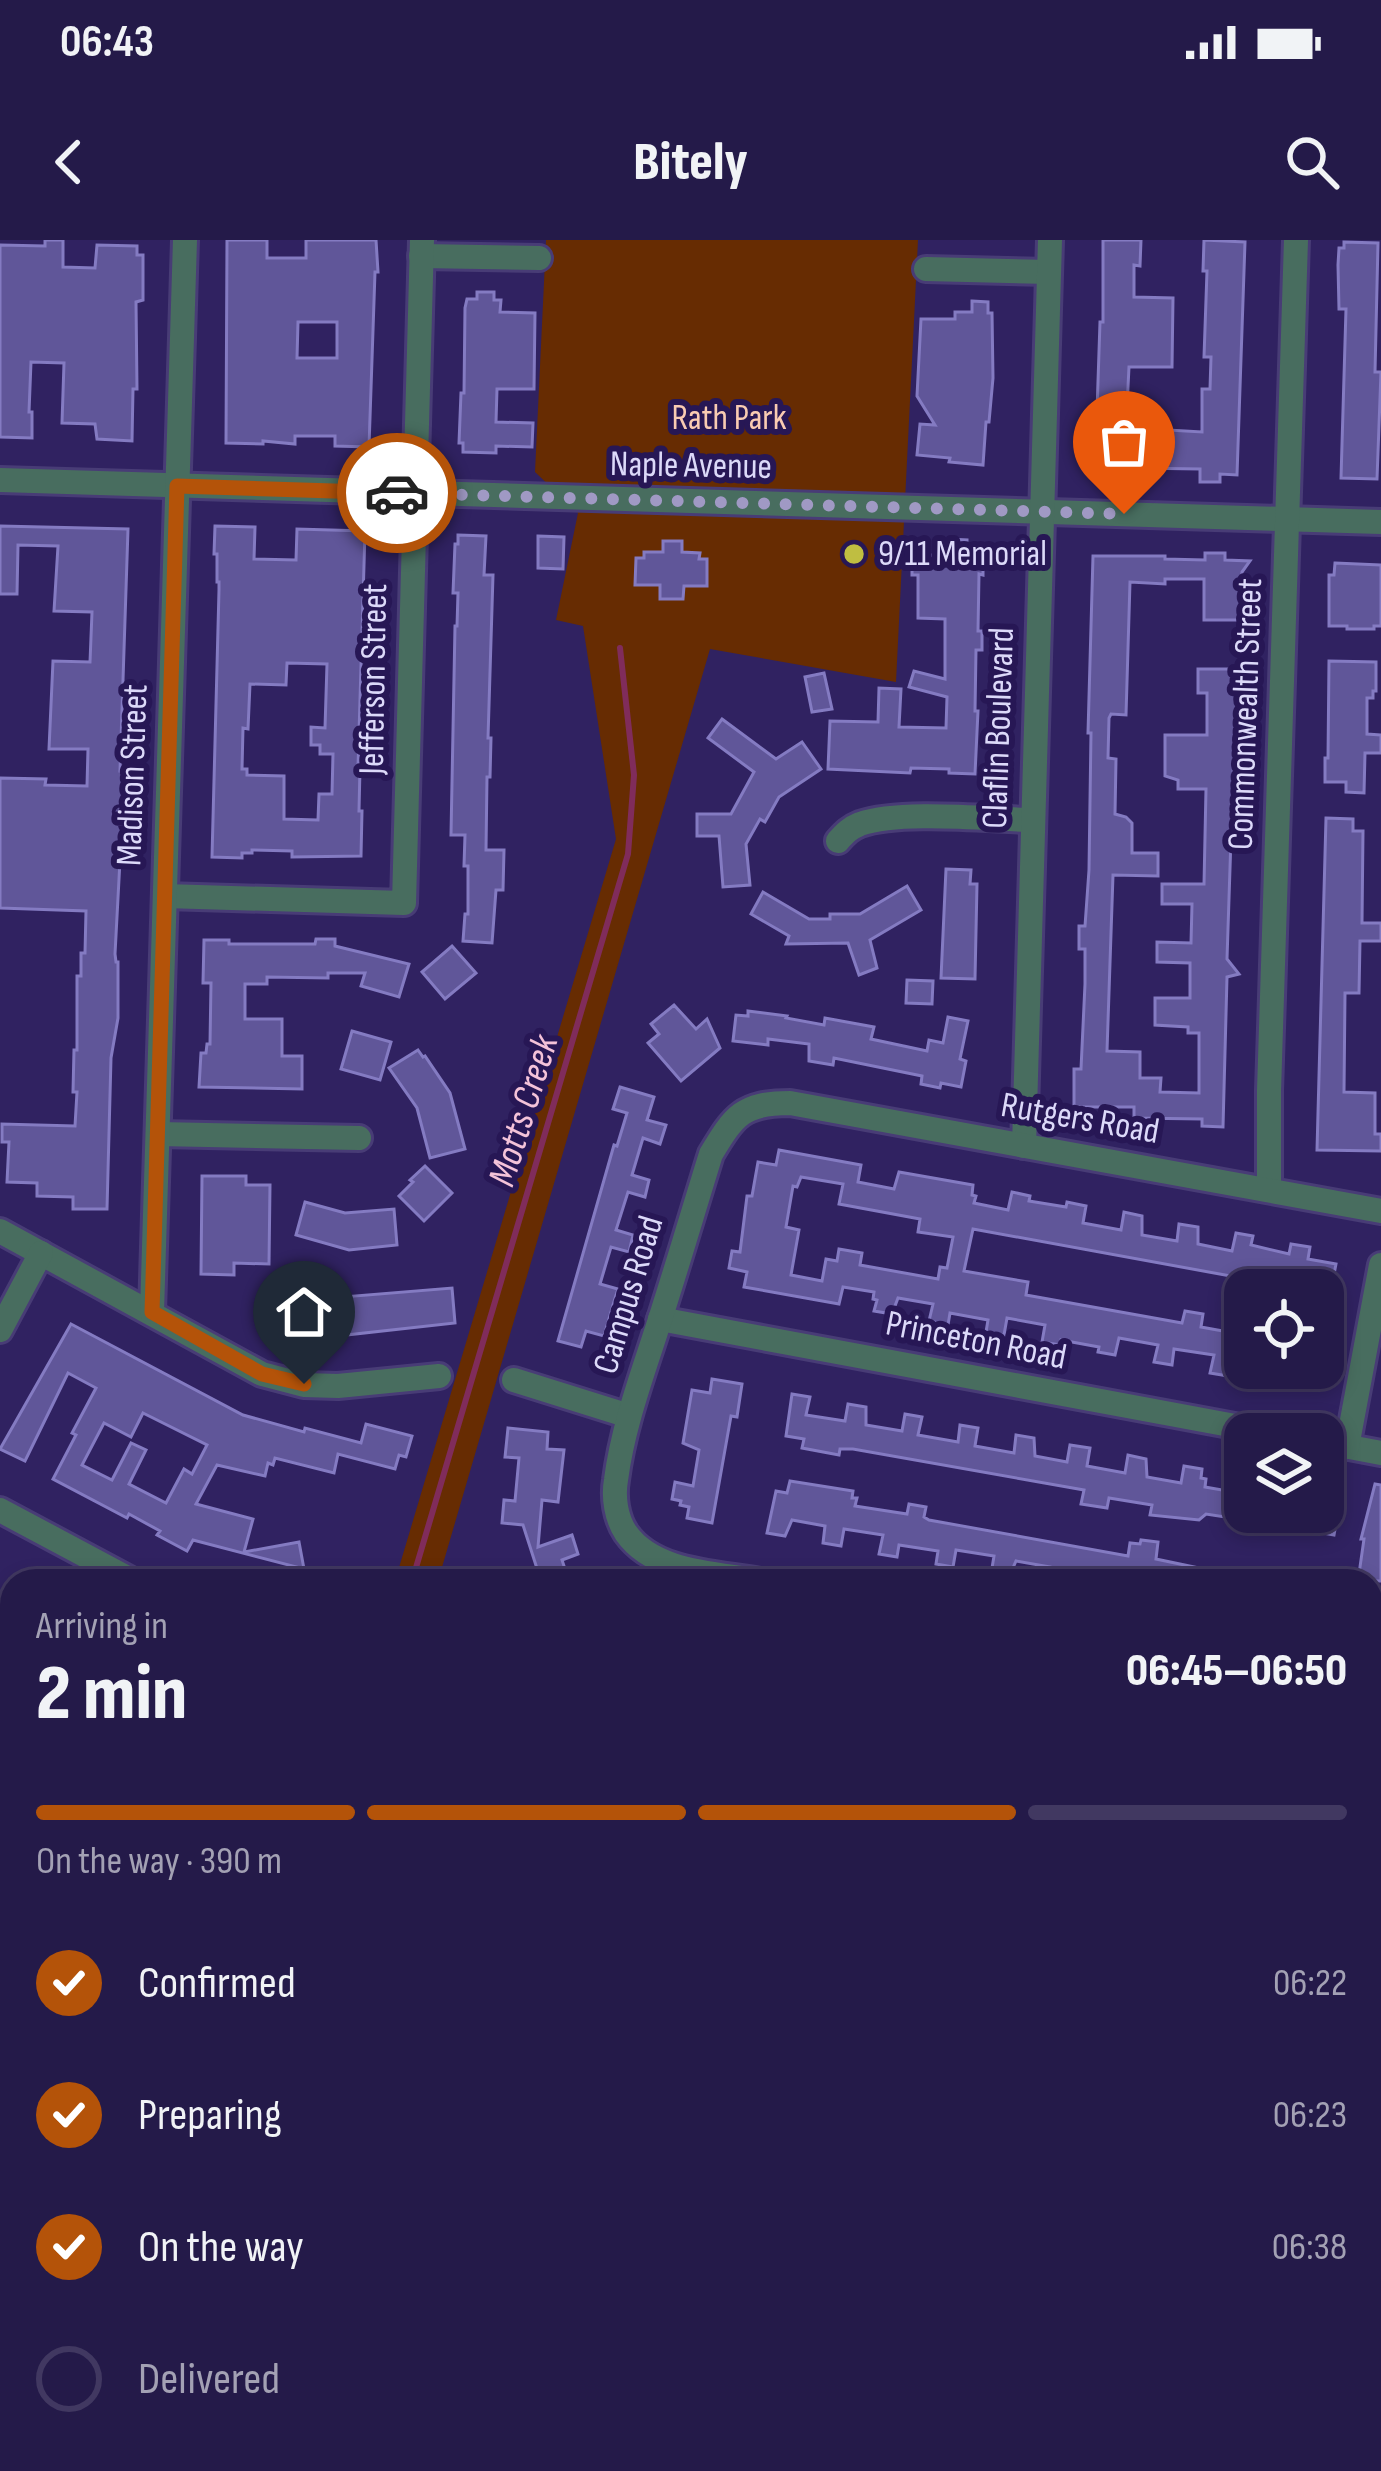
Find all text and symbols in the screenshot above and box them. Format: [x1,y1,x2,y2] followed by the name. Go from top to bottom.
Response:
[60,15,154,70] text: 06:43
[36,129,102,195] icon: back
[1279,129,1345,195] icon: search
[633,130,748,195] text: Bitely
[1073,391,1175,514] pin
[672,397,787,440] park label: Rath Park
[1091,409,1157,475] icon: bag
[337,433,457,553] courier
[610,443,772,489] street label: Naple Avenue
[364,460,430,526] icon: car
[878,533,1047,576] place label: 9/11 Memorial
[841,541,867,567] marker: 9/11 Memorial
[1220,577,1272,851] street label: Commonwealth Street
[351,583,397,776] street label: Jefferson Street
[974,627,1024,829] street label: Claflin Boulevard
[108,683,158,867] street label: Madison Street
[479,1029,570,1192] water label: Motts Creek
[998,1084,1162,1154] street label: Rutgers Road
[585,1211,673,1379] street label: Campus Road
[253,1261,355,1384] pin
[1224,1269,1344,1533] map controls
[1224,1269,1344,1389] button: locate
[271,1279,337,1345] icon: home
[882,1302,1070,1380] street label: Princeton Road
[1224,1413,1344,1533] button: layers
[36,1603,168,1650] text: Arriving in
[1126,1644,1347,1699] text: 06:45–06:50
[36,1648,187,1741] text: 2 min
[36,1838,282,1885] text: On the way · 390 m
[36,1950,102,2016] icon: check
[138,1956,296,2011] text: Confirmed
[1273,1960,1347,2007] text: 06:22
[36,2082,102,2148] icon: check
[138,2088,282,2143] text: Preparing
[1273,2092,1347,2139] text: 06:23
[36,2214,102,2280] icon: check
[138,2220,304,2275] text: On the way
[1272,2224,1347,2271] text: 06:38
[138,2352,280,2407] text: Delivered

